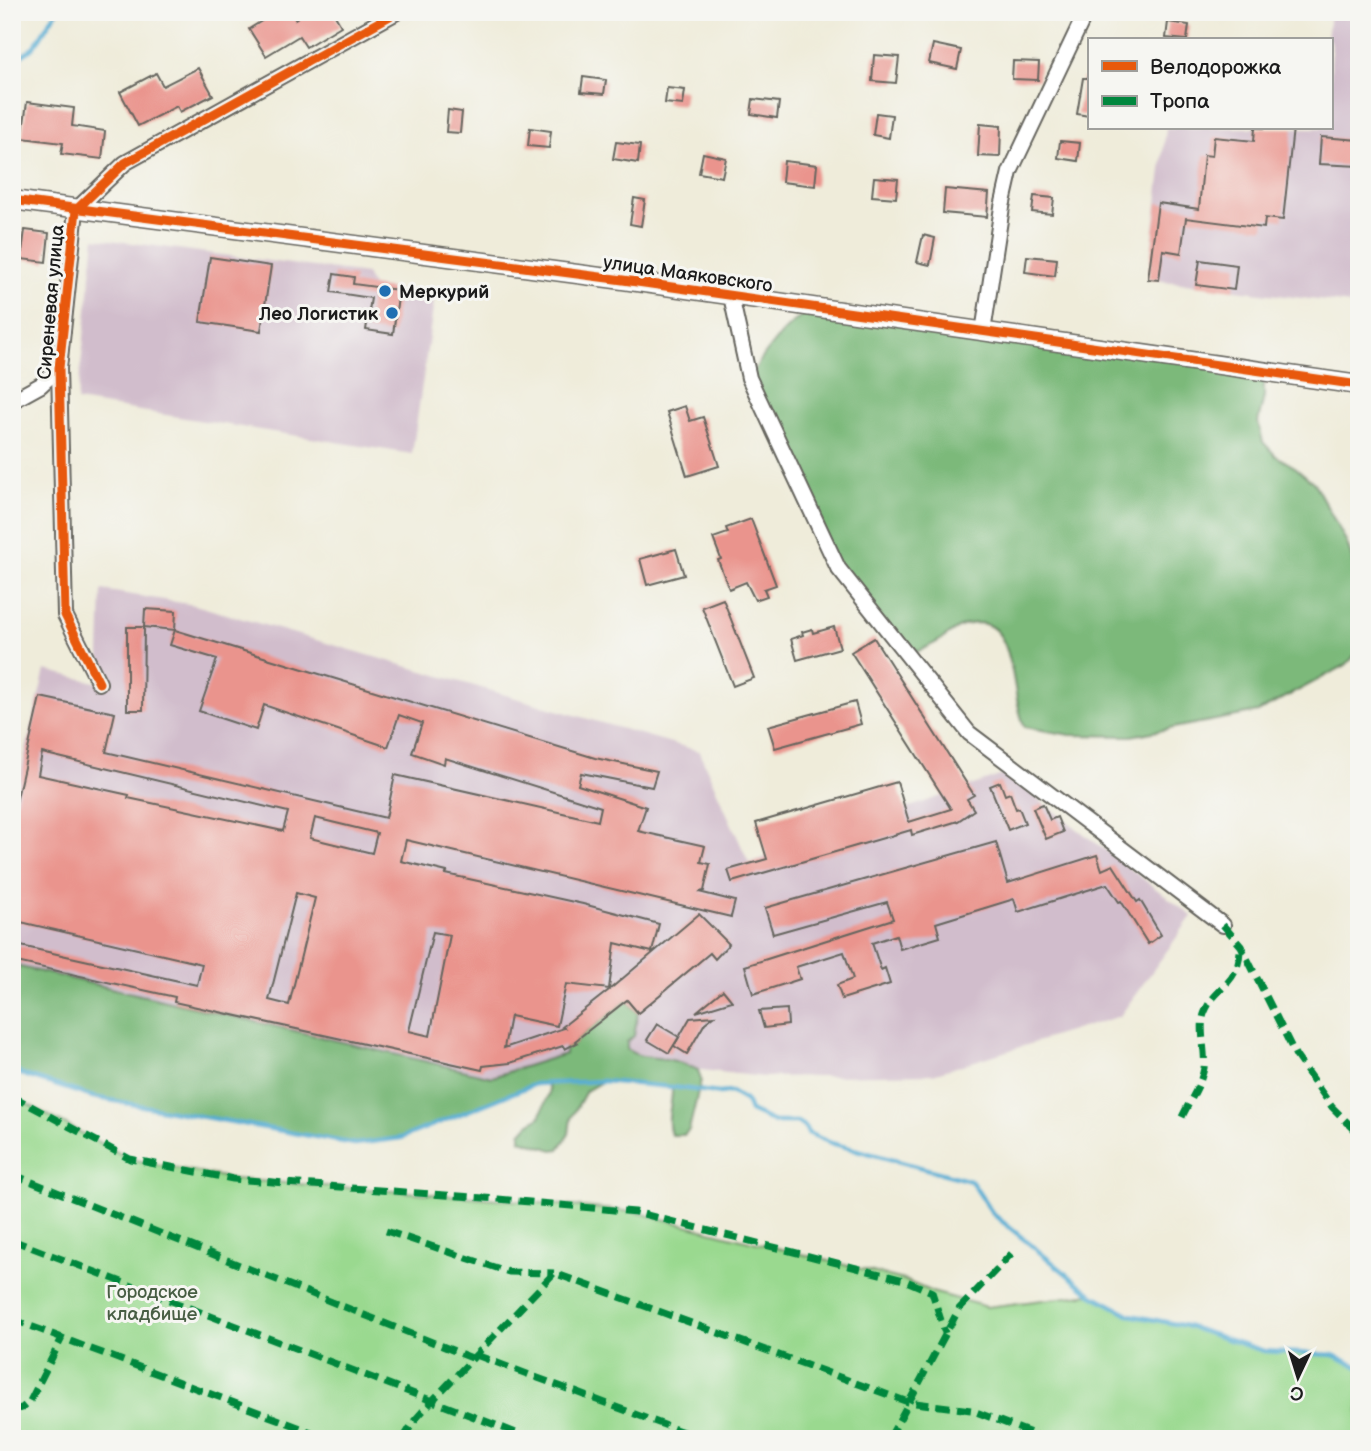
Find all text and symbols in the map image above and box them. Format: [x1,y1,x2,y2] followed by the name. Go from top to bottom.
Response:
[1088,38,1332,130] legend
[1150,55,1282,80] text: Велодорожка
[1150,89,1210,114] text: Тропа
[33,224,70,381] street label: Сиреневая улица
[602,251,774,298] street label: улица Маяковского
[399,281,489,304] place label: Меркурий
[377,283,393,299] marker: Меркурий
[258,303,379,326] place label: Лео Логистик
[384,305,400,321] marker: Лео Логистик
[106,1281,198,1326] park label: Городское кладбище
[1262,1342,1332,1412] north arrow
[1290,1381,1304,1404] text: С

